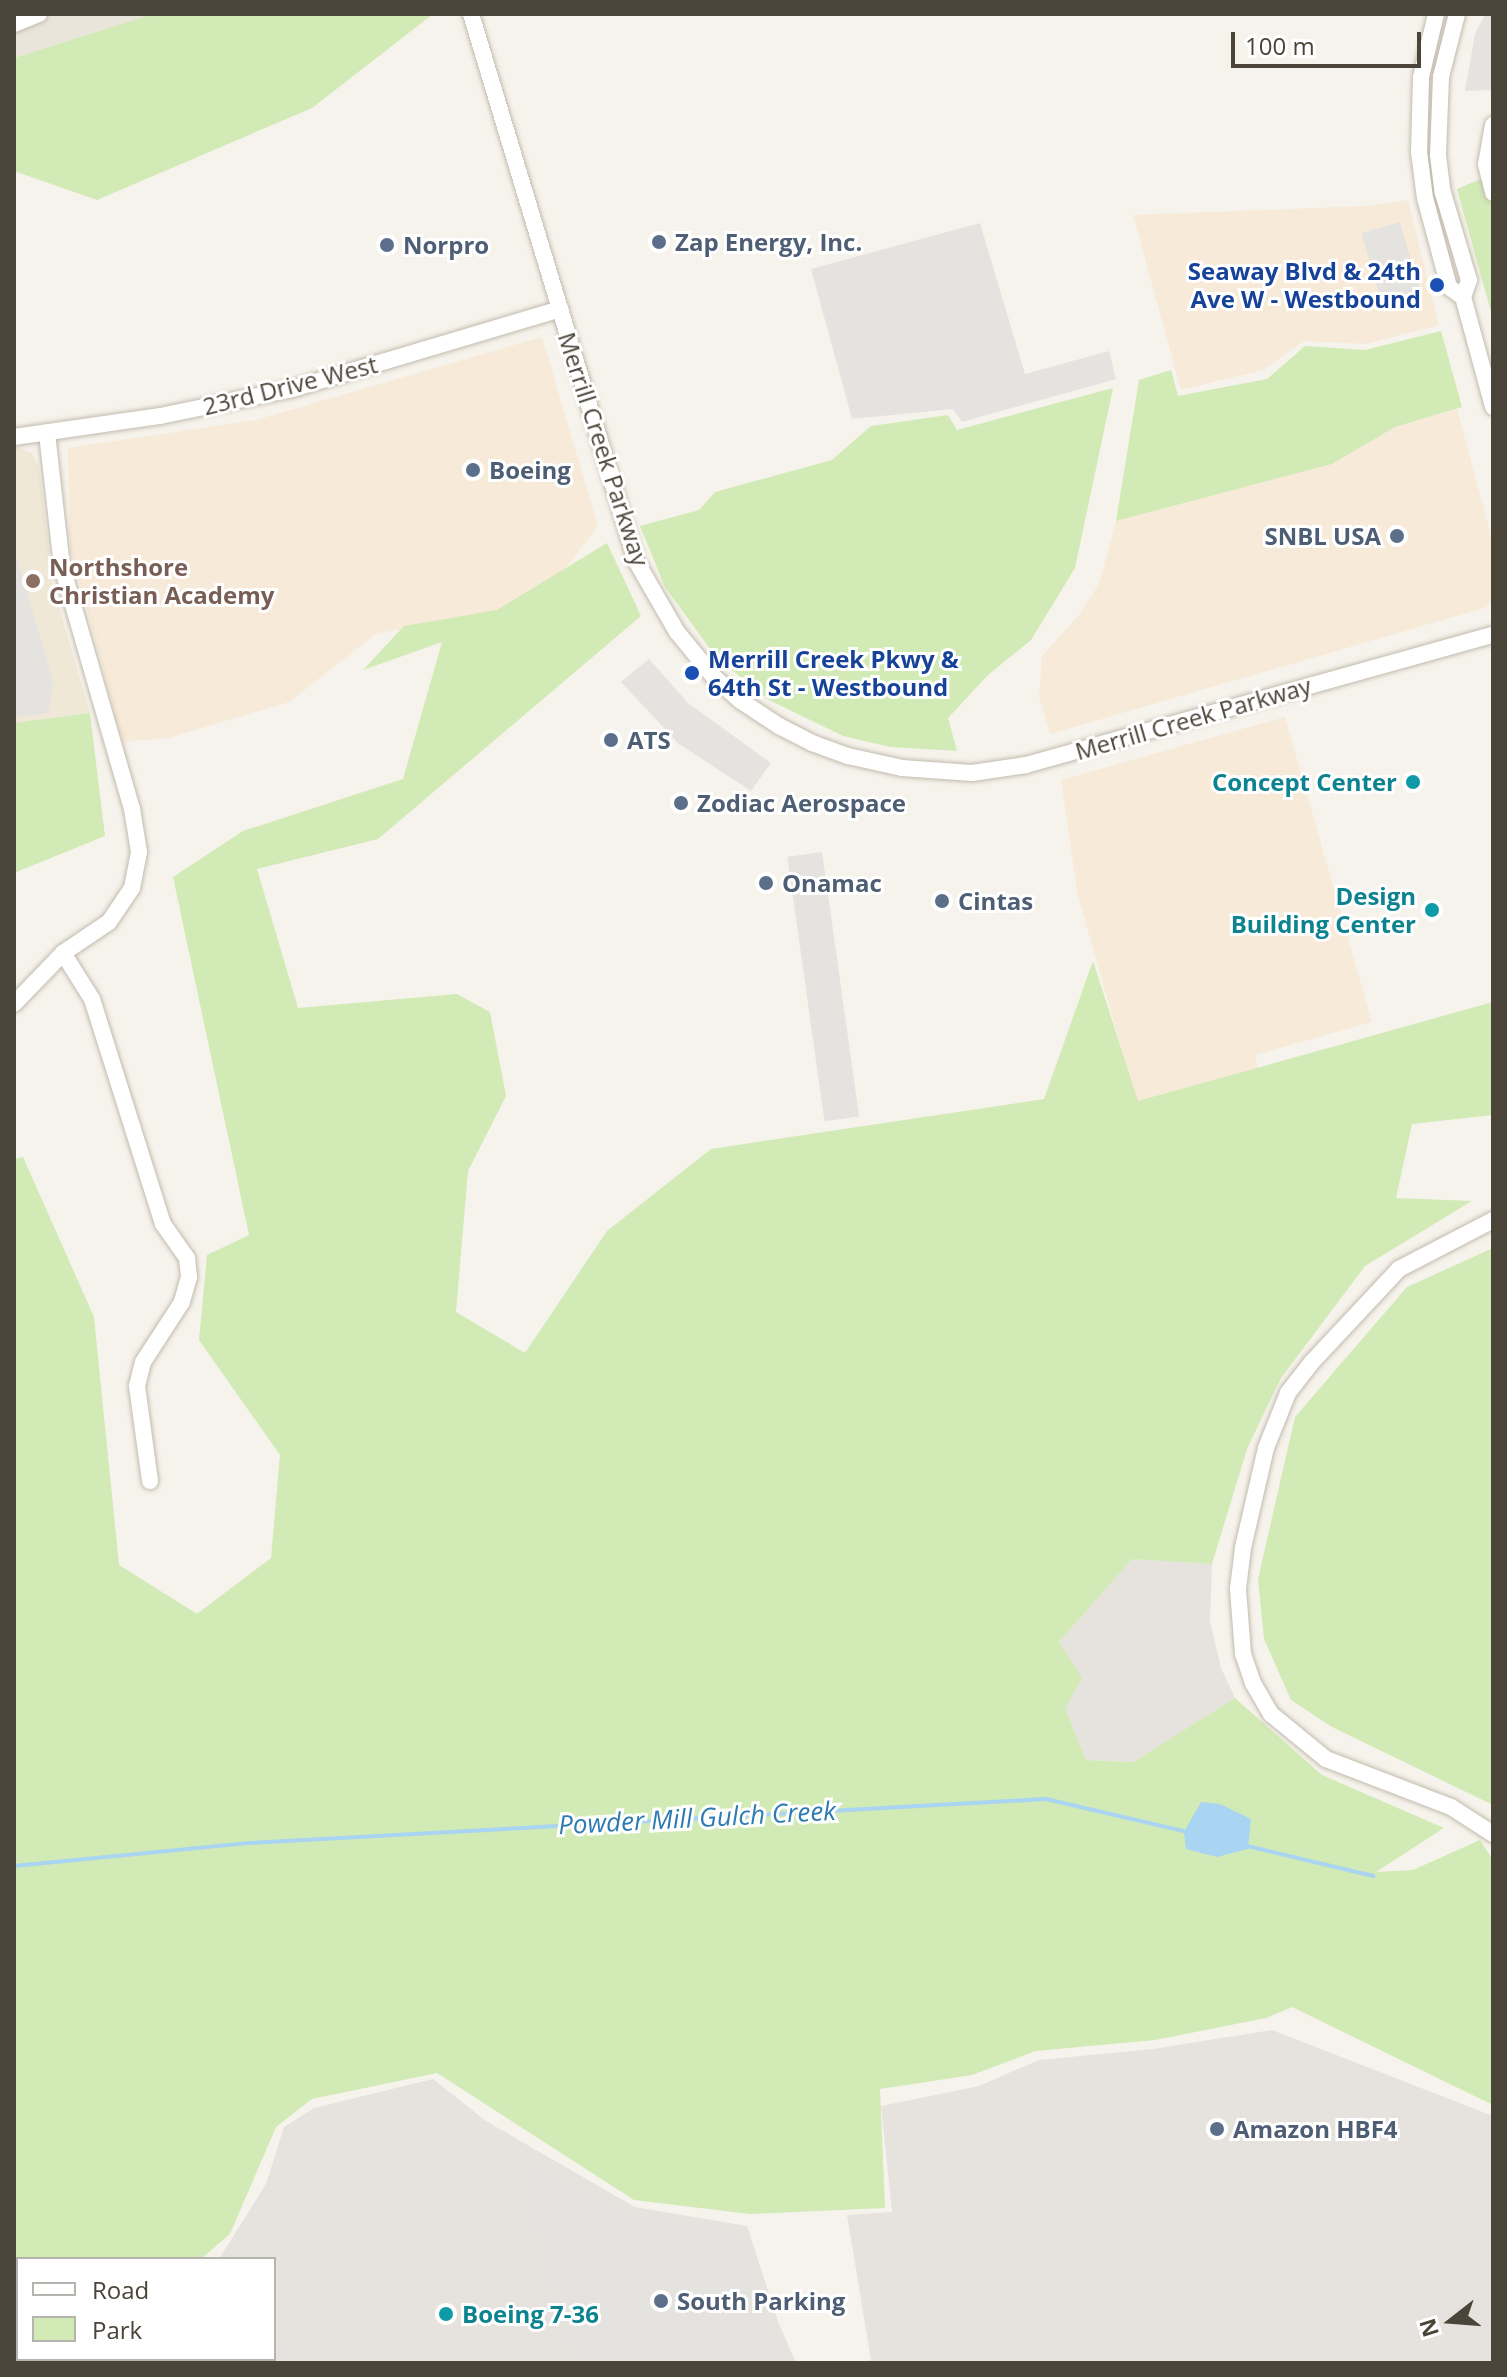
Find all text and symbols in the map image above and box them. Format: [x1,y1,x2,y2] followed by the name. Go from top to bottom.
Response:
[1235,16,1425,66] scale bar
[1245,29,1315,62] text: 100 m
[675,228,862,256] place label: Zap Energy, Inc.
[403,231,489,259] place label: Norpro
[650,233,668,251] marker: Zap Energy, Inc.
[378,236,396,254] marker: Norpro
[1188,257,1421,313] place label: Seaway Blvd & 24th Ave W - Westbound
[1428,276,1446,294] marker: Seaway Blvd & 24th Ave W - Westbound
[553,329,655,569] street label: Merrill Creek Parkway
[200,349,380,421] street label: 23rd Drive West
[489,456,571,484] place label: Boeing
[464,461,482,479] marker: Boeing
[1264,522,1381,550] place label: SNBL USA
[1388,527,1406,545] marker: SNBL USA
[49,553,274,609] place label: Northshore Christian Academy
[24,572,42,590] marker: Northshore Christian Academy
[708,645,959,701] place label: Merrill Creek Pkwy & 64th St - Westbound
[683,664,701,682] marker: Merrill Creek Pkwy & 64th St - Westbound
[1072,671,1314,765] street label: Merrill Creek Parkway
[627,726,671,754] place label: ATS
[602,731,620,749] marker: ATS
[1212,768,1397,796] place label: Concept Center
[1404,773,1422,791] marker: Concept Center
[697,789,906,817] place label: Zodiac Aerospace
[672,794,690,812] marker: Zodiac Aerospace
[782,869,882,897] place label: Onamac
[757,874,775,892] marker: Onamac
[1231,882,1416,938] place label: Design Building Center
[958,887,1033,915] place label: Cintas
[933,892,951,910] marker: Cintas
[1423,901,1441,919] marker: Design Building Center
[557,1795,837,1841] water label: Powder Mill Gulch Creek
[1233,2115,1398,2143] place label: Amazon HBF4
[1208,2120,1226,2138] marker: Amazon HBF4
[16,2257,276,2361] legend
[92,2273,149,2306] text: Road
[1411,2281,1491,2361] north arrow
[677,2287,845,2315] place label: South Parking
[652,2292,670,2310] marker: South Parking
[462,2300,599,2328] place label: Boeing 7-36
[437,2305,455,2323] marker: Boeing 7-36
[92,2313,142,2346] text: Park
[1411,2315,1445,2341] text: N

